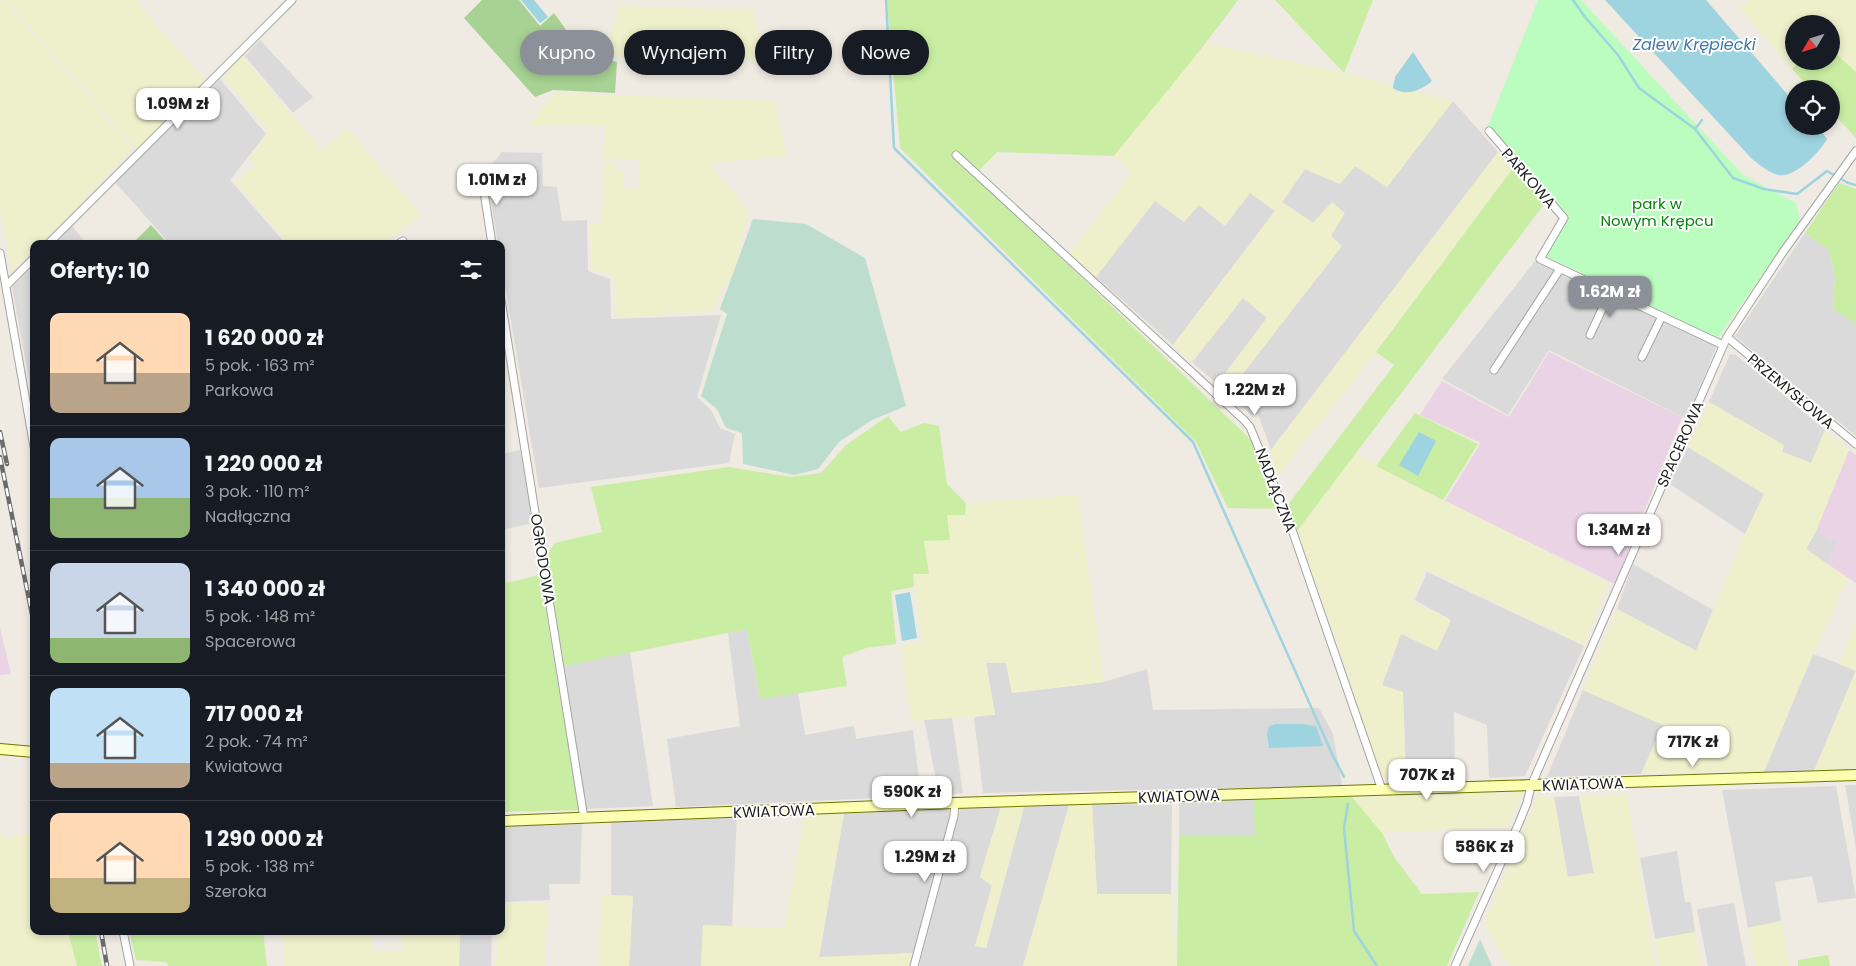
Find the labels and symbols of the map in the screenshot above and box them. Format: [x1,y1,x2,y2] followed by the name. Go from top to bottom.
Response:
[1785,15,1840,70] north arrow
[1631,33,1757,56] water label: Zalew Krępiecki
[126,88,230,130] pin: 1.09M zł
[1497,143,1561,213] street label: PARKOWA
[445,164,549,206] pin: 1.01M zł
[1600,193,1714,231] park label: park w Nowym Krępcu
[1558,276,1662,318] pin: 1.62M zł
[1743,349,1839,433] street label: PRZEMYSŁOWA
[1203,374,1307,416] pin: 1.22M zł
[1652,397,1708,491] street label: SPACEROWA
[1250,445,1302,535] street label: NADŁĄCZNA
[525,512,561,606] street label: OGRODOWA
[1567,514,1671,556] pin: 1.34M zł
[1647,726,1739,768] pin: 717K zł
[1381,758,1473,801] pin: 707K zł
[1542,772,1624,796] street label: KWIATOWA
[866,776,958,818] pin: 590K zł
[1138,784,1220,808] street label: KWIATOWA
[733,799,815,823] street label: KWIATOWA
[1438,830,1530,873] pin: 586K zł
[873,840,977,883] pin: 1.29M zł

